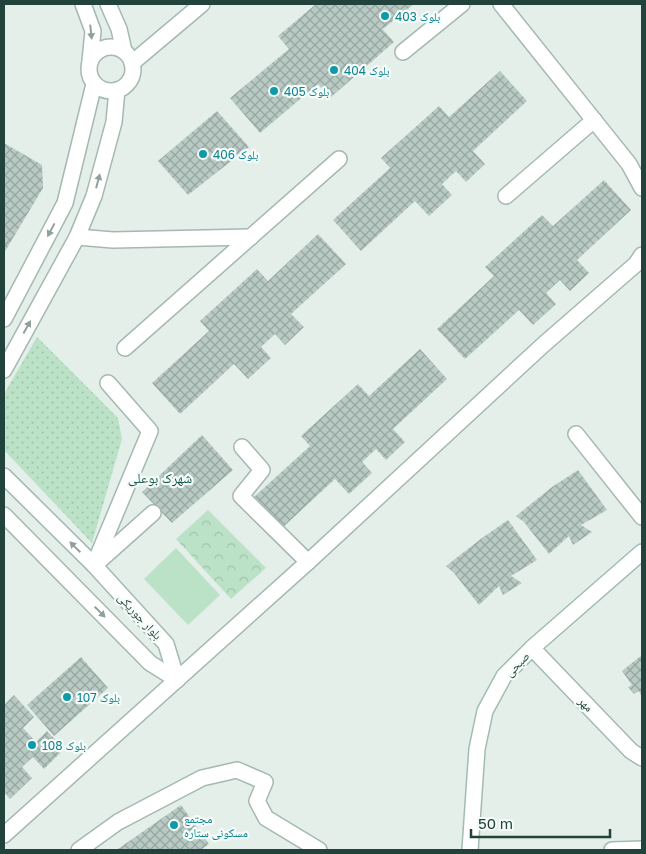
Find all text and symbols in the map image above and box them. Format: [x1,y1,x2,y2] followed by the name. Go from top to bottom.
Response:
[395,9,440,24] place label: بلوک 403
[379,10,391,22] marker: بلوک 403
[87,25,95,41] one-way arrow
[344,63,390,78] place label: بلوک 404
[328,64,340,76] marker: بلوک 404
[284,84,329,99] place label: بلوک 405
[268,85,280,97] marker: بلوک 405
[213,147,259,162] place label: بلوک 406
[197,148,209,160] marker: بلوک 406
[94,174,102,189] one-way arrow
[47,223,55,238] one-way arrow
[23,319,31,334] one-way arrow
[128,469,192,487] district label: شهرک بوعلی
[69,541,81,553] one-way arrow
[114,590,165,643] street label: بلوار جوریکی
[93,606,105,618] one-way arrow
[501,648,533,680] street label: صبحی
[77,690,120,705] place label: بلوک 107
[61,691,73,703] marker: بلوک 107
[575,693,597,715] street label: مهر
[42,738,86,753] place label: بلوک 108
[26,739,38,751] marker: بلوک 108
[471,806,610,838] scale bar
[184,811,248,840] place label: مجتمع مسکونی ستاره
[478,814,513,832] text: 50 m
[168,819,180,831] marker: مجتمع مسکونی ستاره

